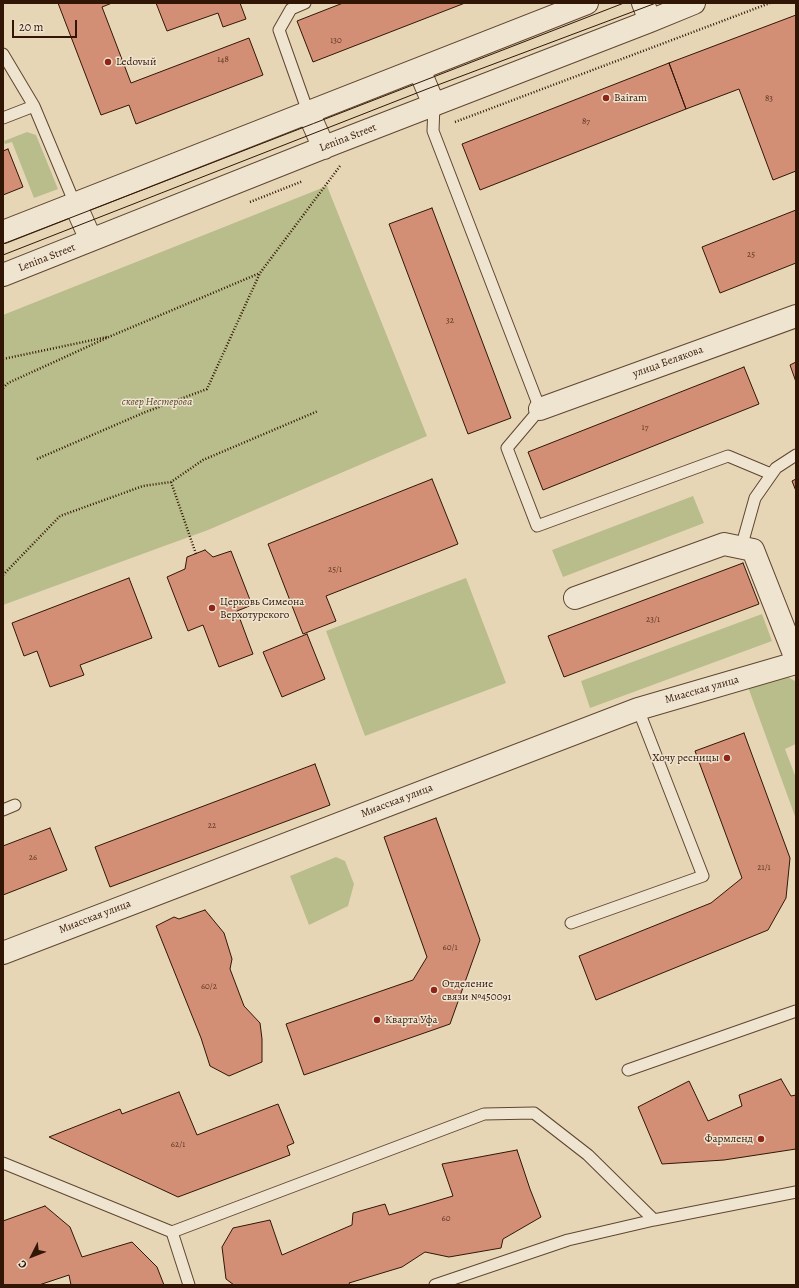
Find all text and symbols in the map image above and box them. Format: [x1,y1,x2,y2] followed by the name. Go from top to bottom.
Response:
[14,12,79,38] scale bar
[19,19,43,35] text: 20 m
[330,36,342,46] house number: 130
[116,55,156,69] place label: Ledovый
[217,55,229,65] house number: 148
[103,57,113,67] marker: Ledovый
[614,91,647,105] place label: Bairam
[601,93,611,103] marker: Bairam
[765,94,773,104] house number: 83
[582,117,590,127] house number: 87
[318,121,378,155] street label: Lenina Street
[17,241,77,275] street label: Lenina Street
[747,250,755,260] house number: 25
[446,316,454,326] house number: 32
[631,343,705,381] street label: улица Белякова
[122,395,192,409] park label: сквер Нестерова
[642,423,648,433] house number: 17
[328,565,342,575] house number: 25/1
[220,595,304,621] place label: Церковь Симеона Верхотурского
[207,603,217,613] marker: Церковь Симеона Верхотурского
[646,615,660,625] house number: 23/1
[664,673,740,707] street label: Миасская улица
[652,751,719,765] place label: Хочу ресницы
[722,753,732,763] marker: Хочу ресницы
[359,781,435,821] street label: Миасская улица
[208,821,216,831] house number: 22
[29,853,37,863] house number: 26
[757,863,771,873] house number: 21/1
[57,897,133,937] street label: Миасская улица
[443,943,457,953] house number: 60/1
[442,977,511,1003] place label: Отделение связи №450091
[201,982,217,992] house number: 60/2
[429,985,439,995] marker: Отделение связи №450091
[385,1013,438,1027] place label: Кварта Уфа
[372,1015,382,1025] marker: Кварта Уфа
[705,1132,753,1146] place label: Фармленд
[756,1134,766,1144] marker: Фармленд
[171,1140,185,1150] house number: 62/1
[442,1214,450,1224] house number: 60
[12,1236,52,1276] north arrow
[15,1257,31,1272] text: С

